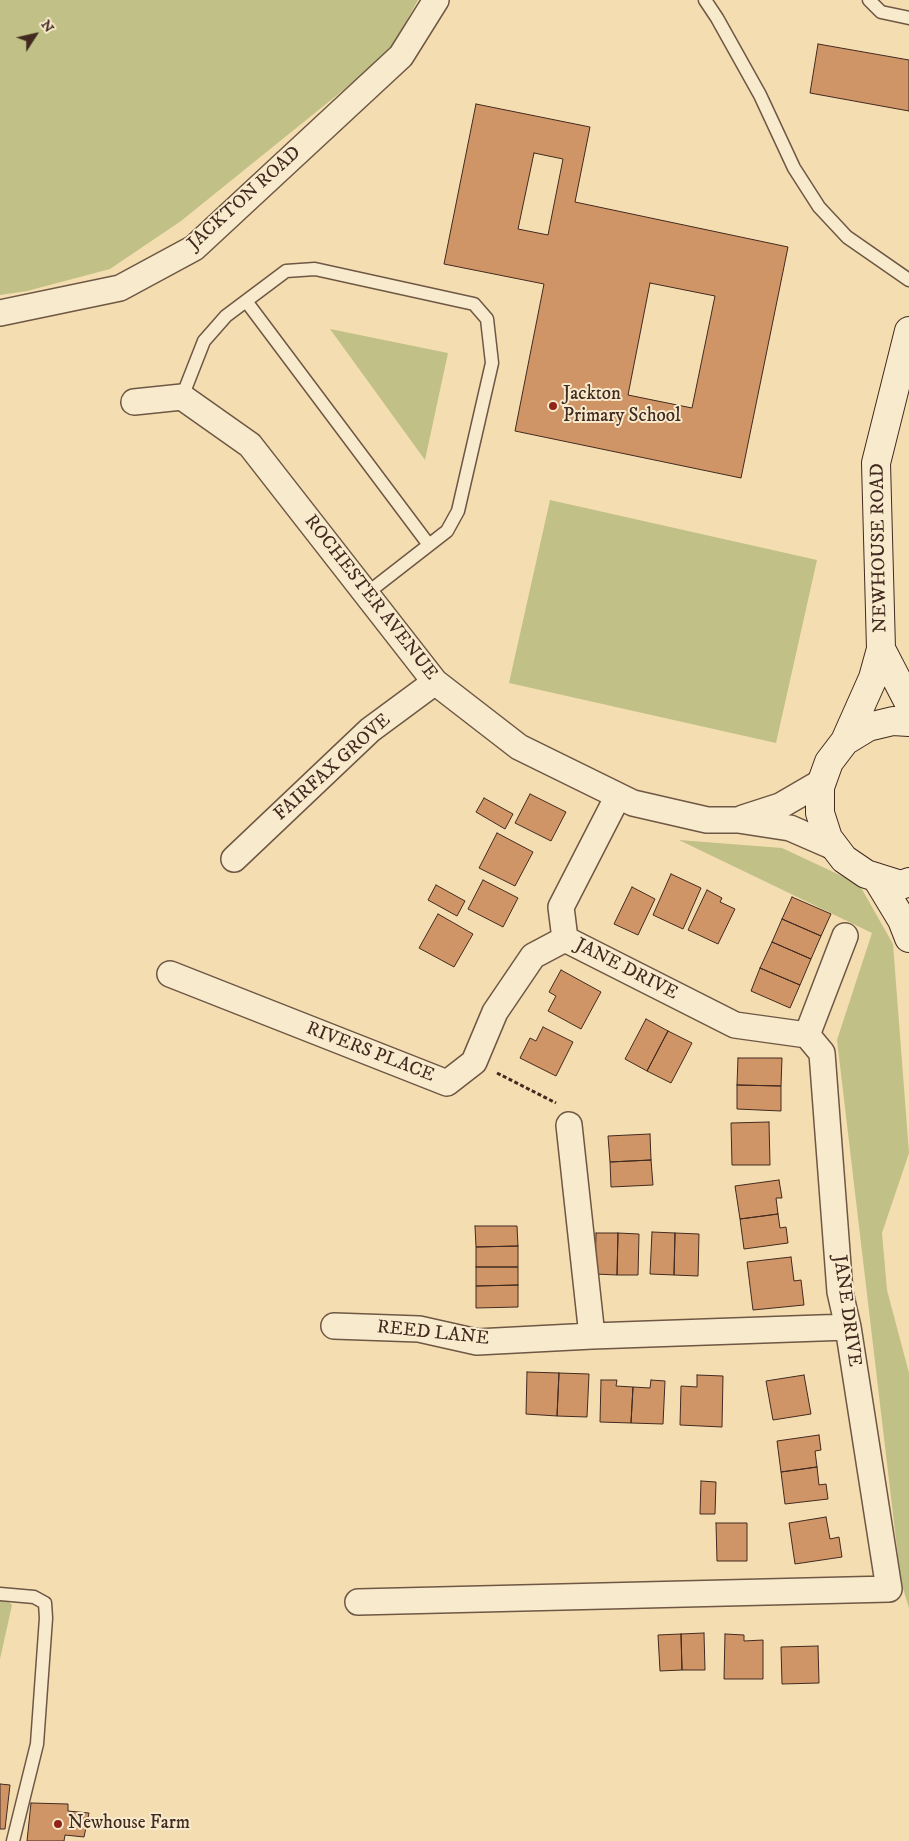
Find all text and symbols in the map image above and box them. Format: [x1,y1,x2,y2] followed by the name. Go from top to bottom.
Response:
[10,10,60,60] north arrow
[37,17,58,36] text: N
[184,142,306,256] street label: JACKTON ROAD
[563,384,681,428] place label: Jackton Primary School
[547,400,559,412] marker: Jackton Primary School
[867,463,893,633] street label: NEWHOUSE ROAD
[298,511,442,685] street label: ROCHESTER AVENUE
[270,710,396,826] street label: FAIRFAX GROVE
[571,934,681,1006] street label: JANE DRIVE
[303,1018,437,1088] street label: RIVERS PLACE
[827,1254,865,1368] street label: JANE DRIVE
[376,1317,490,1351] street label: REED LANE
[68,1813,190,1835] place label: Newhouse Farm
[52,1818,64,1830] marker: Newhouse Farm

